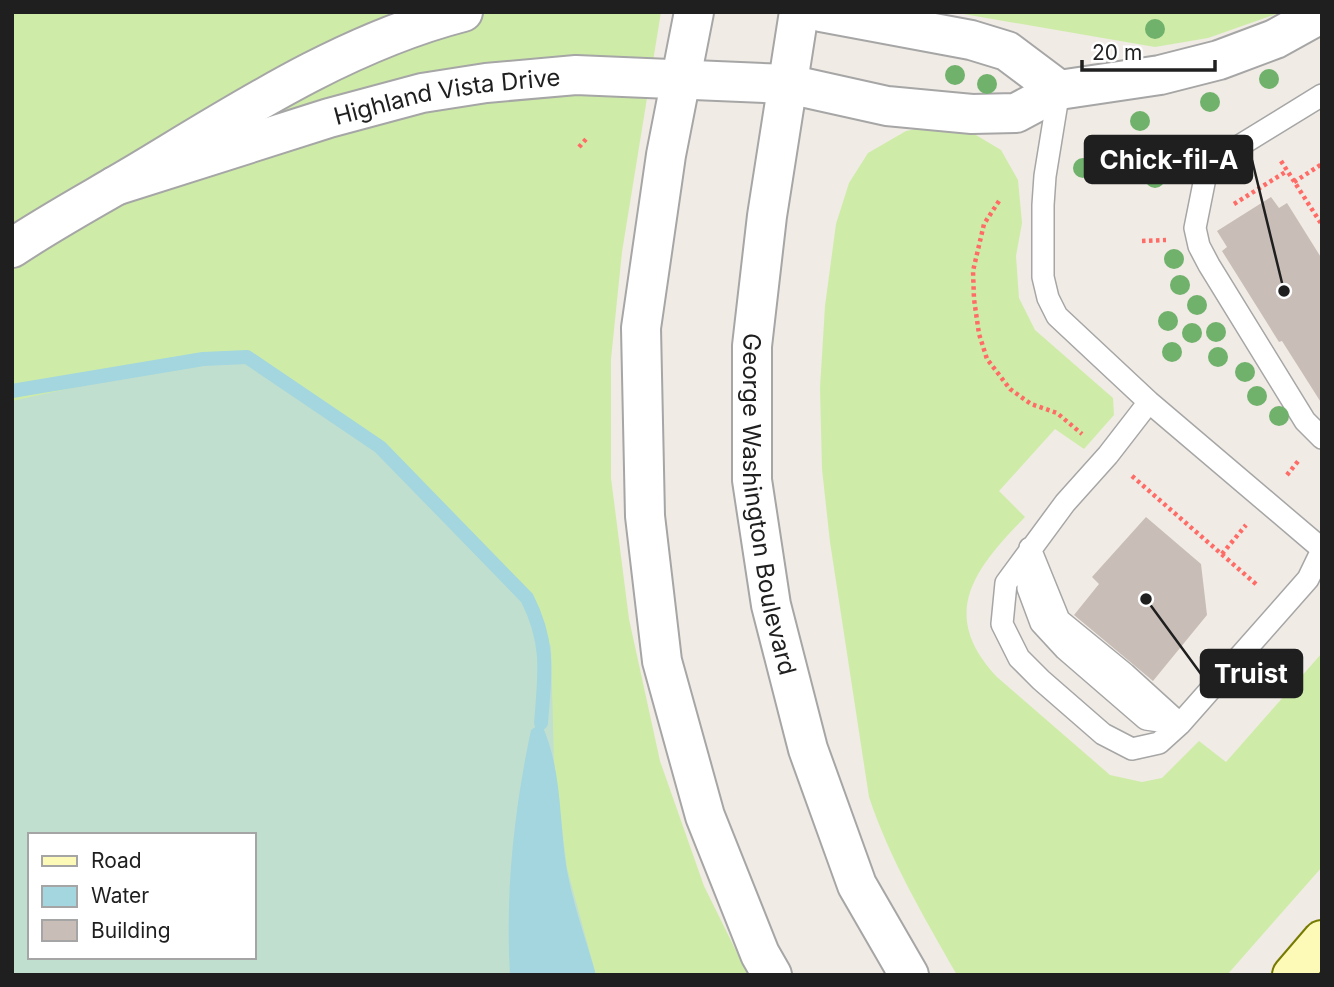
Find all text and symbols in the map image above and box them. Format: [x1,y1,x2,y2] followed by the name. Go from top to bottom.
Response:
[1082,28,1215,72] scale bar
[1092,40,1142,65] text: 20 m
[330,62,562,131] street label: Highland Vista Drive
[1085,136,1252,183] callout: Chick-fil-A
[1100,144,1238,175] text: Chick-fil-A
[737,332,803,678] street label: George Washington Boulevard
[1201,650,1302,697] callout: Truist
[1214,658,1288,689] text: Truist
[28,833,256,959] legend
[91,848,142,873] text: Road
[91,883,149,908] text: Water
[91,918,171,943] text: Building

